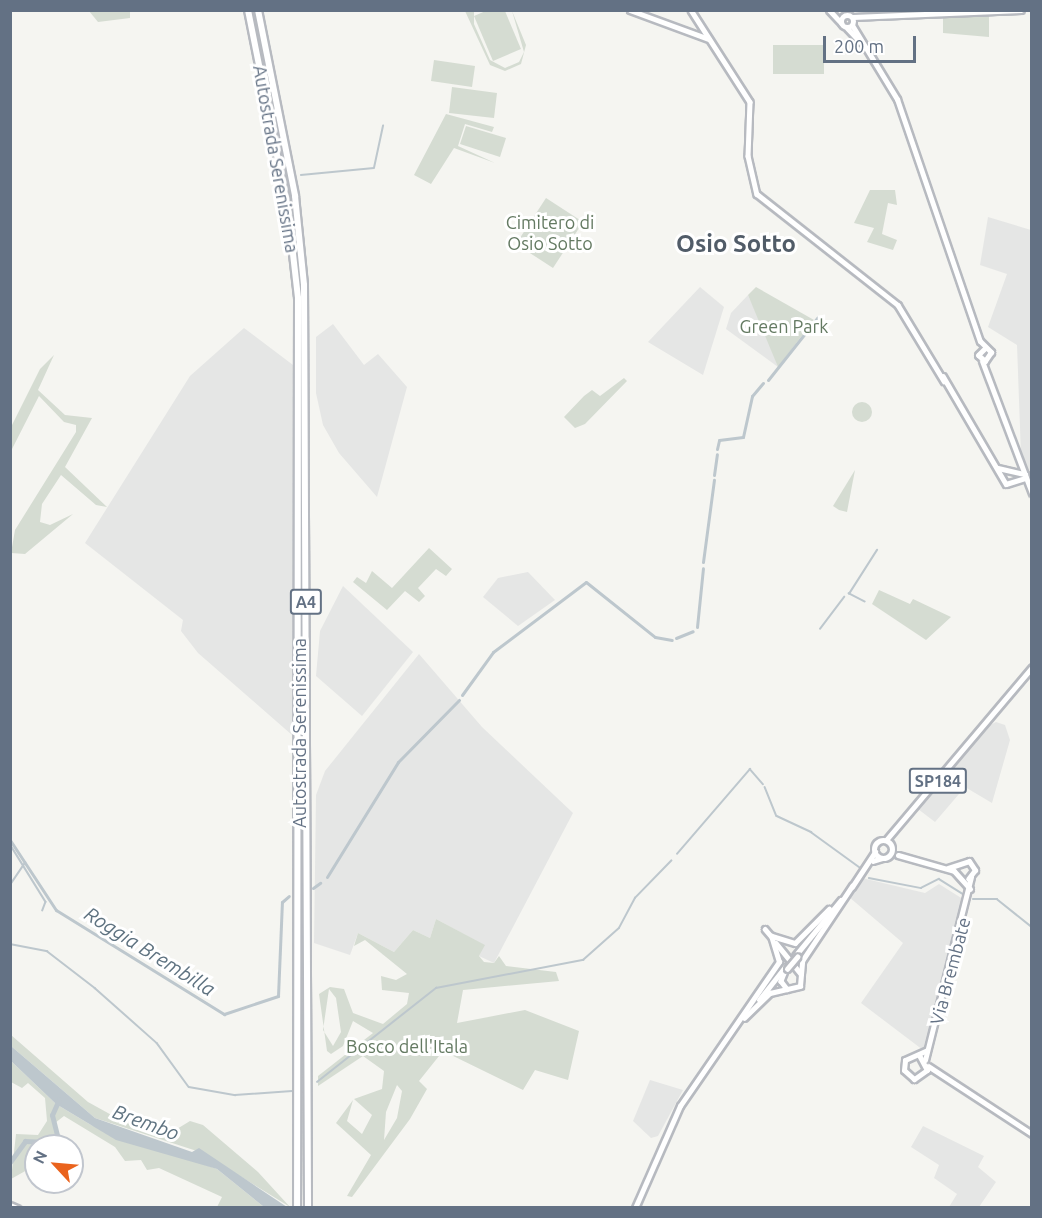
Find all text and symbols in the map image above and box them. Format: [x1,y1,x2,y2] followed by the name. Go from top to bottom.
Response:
[826,24,919,62] scale bar
[834,36,884,56] text: 200 m
[249,64,303,254] street label: Autostrada Serenissima
[506,212,594,254] park label: Cimitero di Osio Sotto
[676,230,796,258] district label: Osio Sotto
[740,315,828,337] park label: Green Park
[290,589,322,615] road number: A4
[288,638,310,828] street label: Autostrada Serenissima
[908,768,968,794] road number: SP184
[80,901,220,1001] water label: Roggia Brembilla
[925,915,975,1027] street label: Via Brembate
[346,1035,468,1057] park label: Bosco dell'Itala
[110,1099,182,1145] water label: Brembo
[24,1134,84,1194] north arrow
[29,1148,50,1166] text: N

